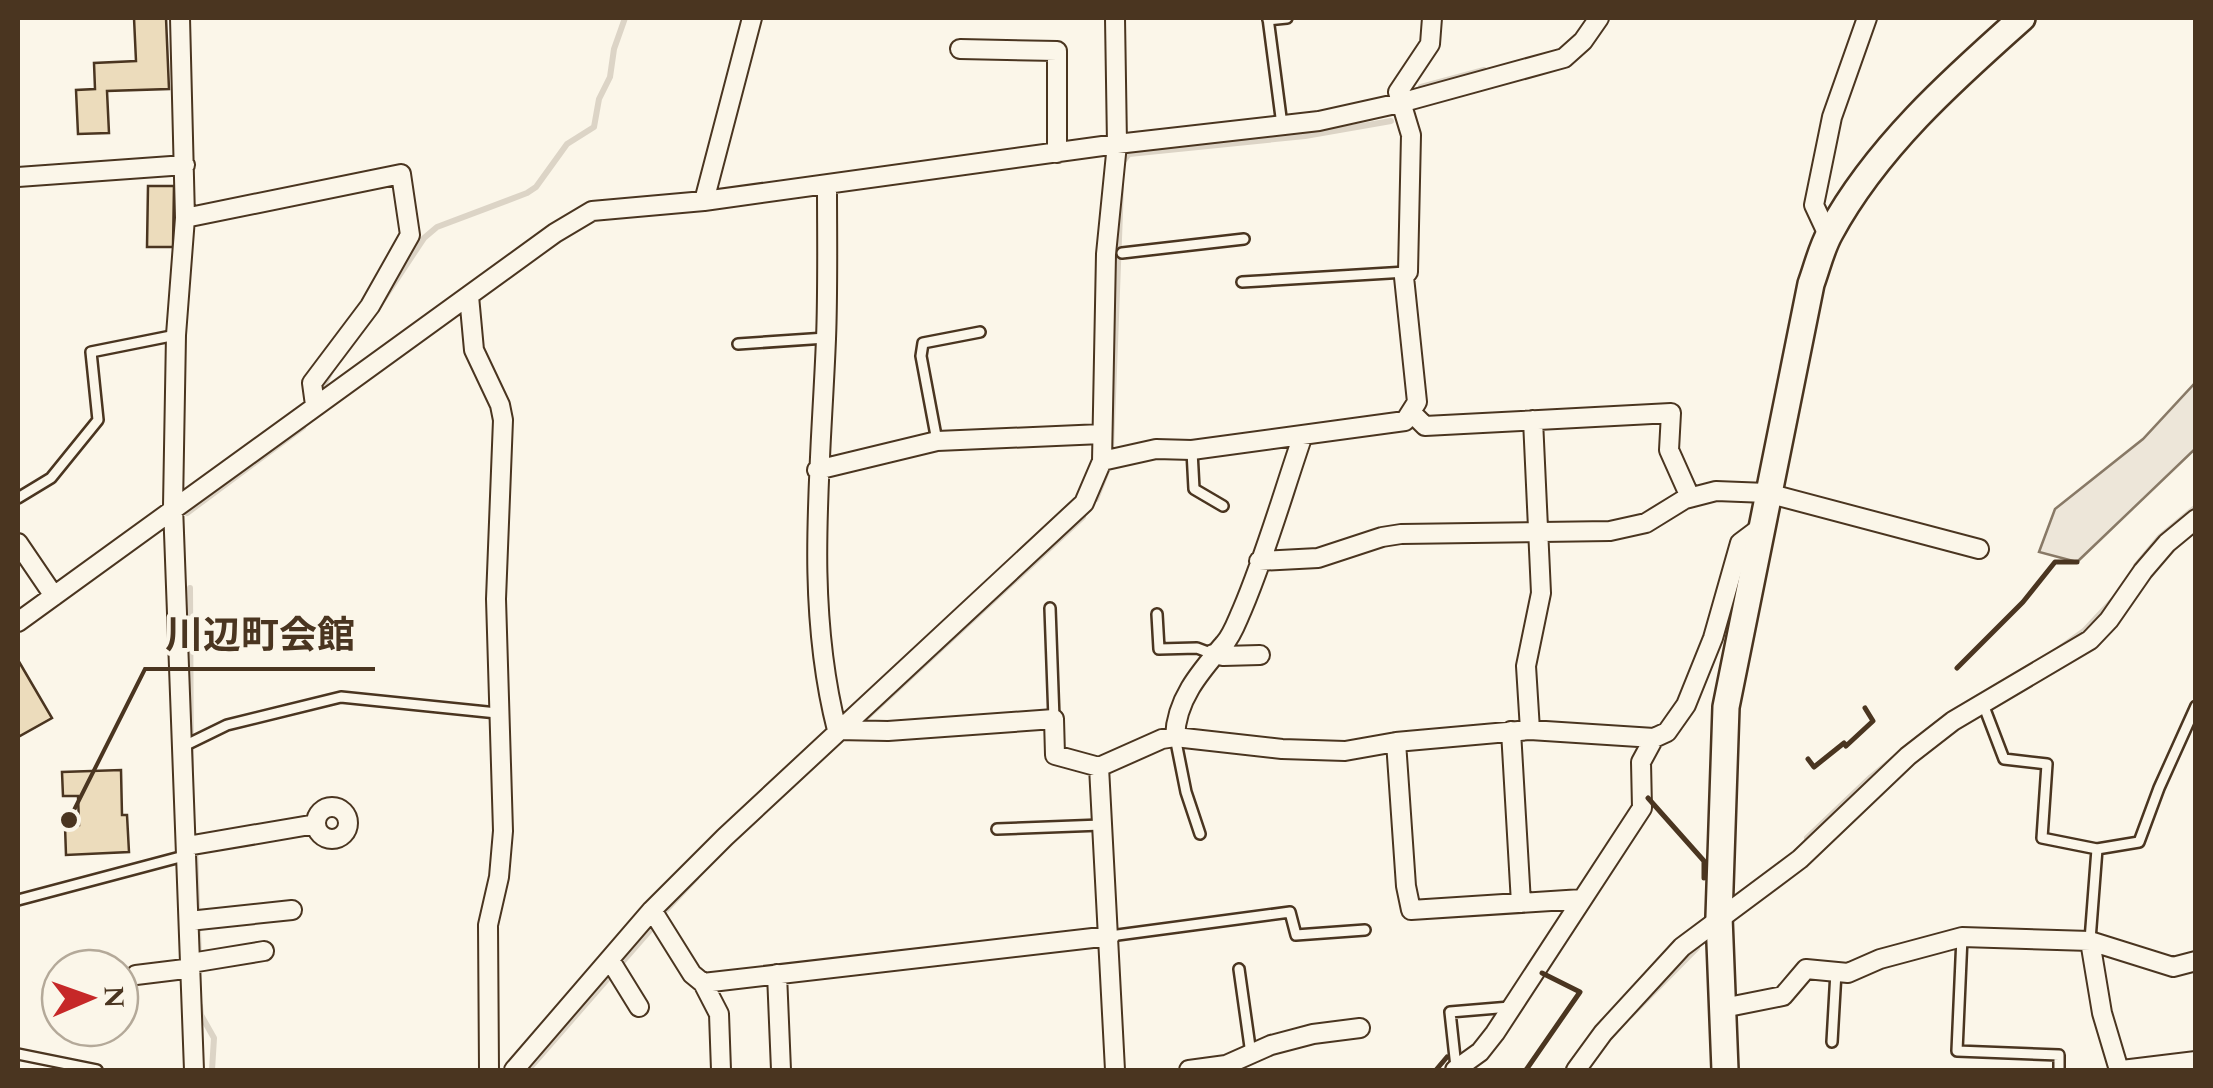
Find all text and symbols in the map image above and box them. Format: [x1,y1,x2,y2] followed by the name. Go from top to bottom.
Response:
[145,601,375,669] callout: 川辺町会館
[165,608,355,666] text: 川辺町会館
[40,948,140,1048] north arrow
[92,985,135,1009] text: N

